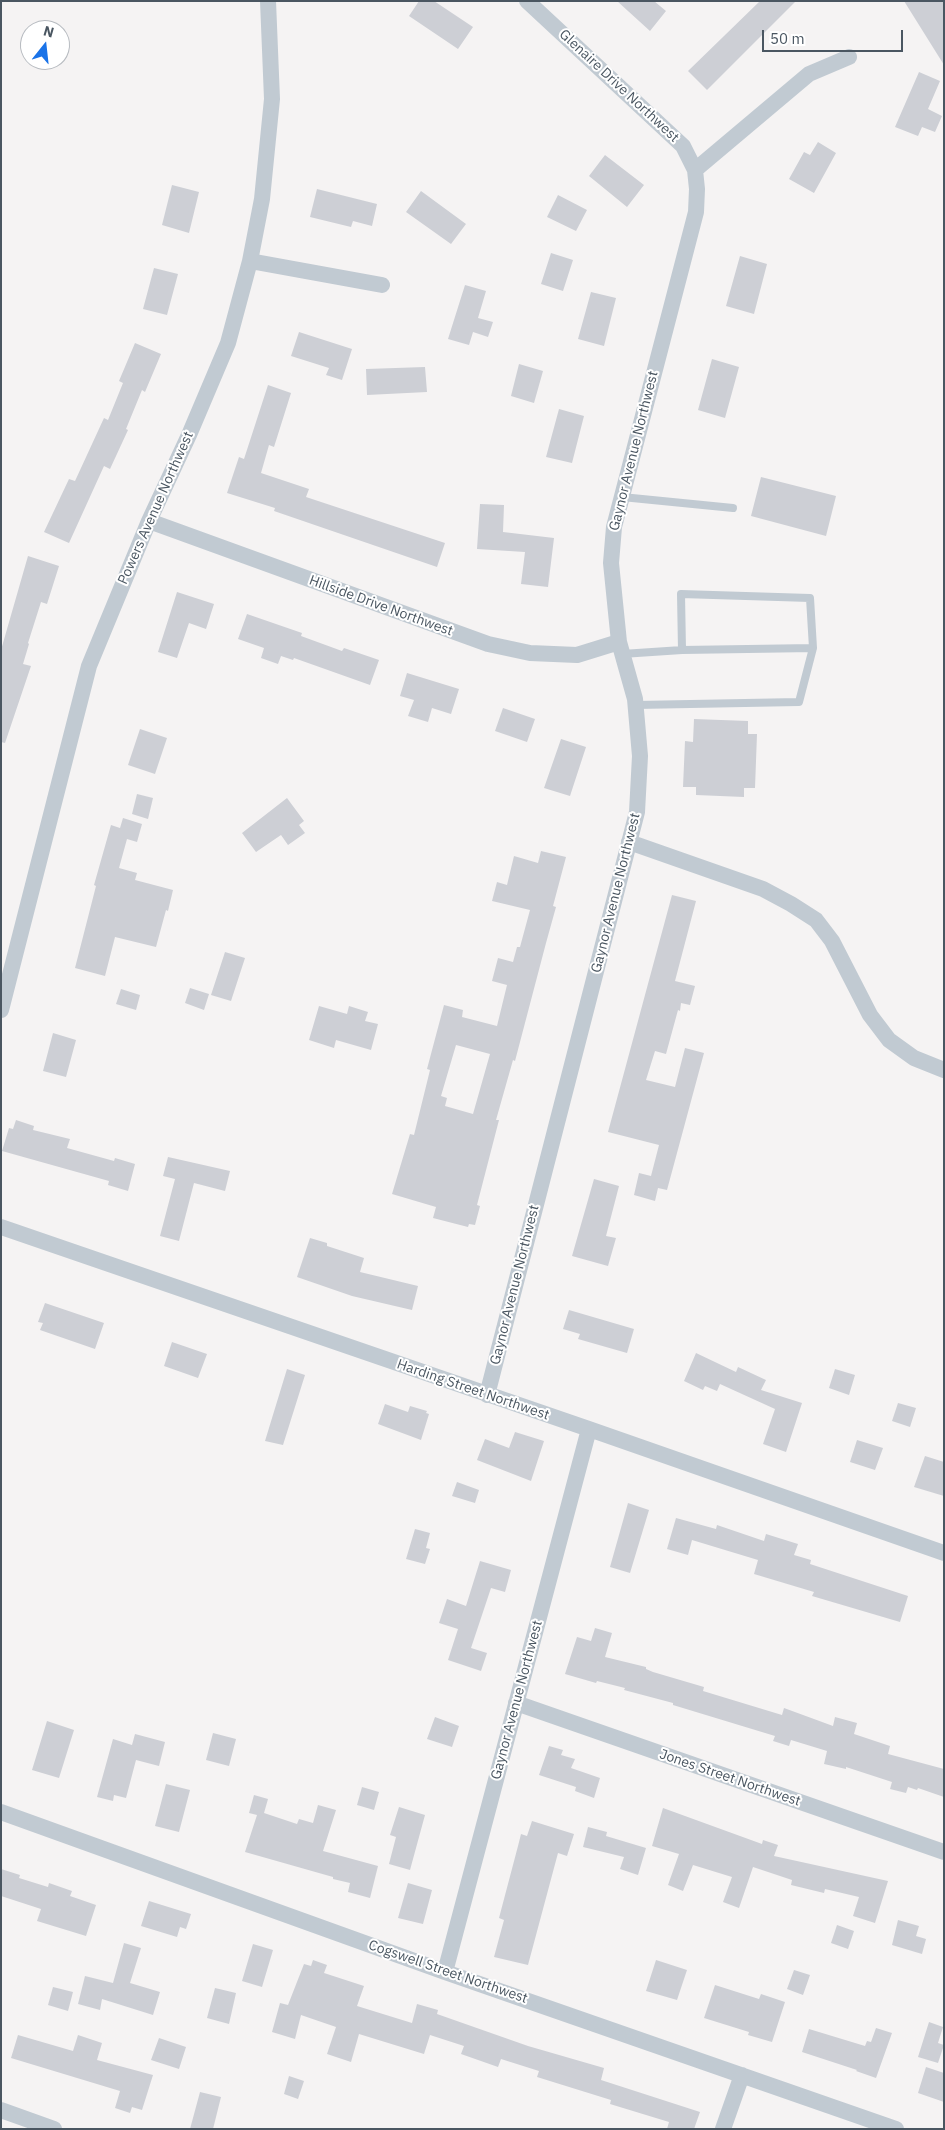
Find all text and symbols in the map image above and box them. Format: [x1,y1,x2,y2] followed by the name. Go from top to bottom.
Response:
[20,20,70,70] north arrow
[765,20,906,52] scale bar
[41,21,56,42] text: N
[556,26,682,146] street label: Glenaire Drive Northwest
[770,29,805,48] text: 50 m
[606,369,662,533] street label: Gaynor Avenue Northwest
[115,429,197,587] street label: Powers Avenue Northwest
[307,572,455,640] street label: Hillside Drive Northwest
[588,811,644,975] street label: Gaynor Avenue Northwest
[487,1203,543,1367] street label: Gaynor Avenue Northwest
[395,1356,551,1424] street label: Harding Street Northwest
[488,1619,546,1781] street label: Gaynor Avenue Northwest
[657,1746,803,1810] street label: Jones Street Northwest
[366,1937,530,2007] street label: Cogswell Street Northwest

